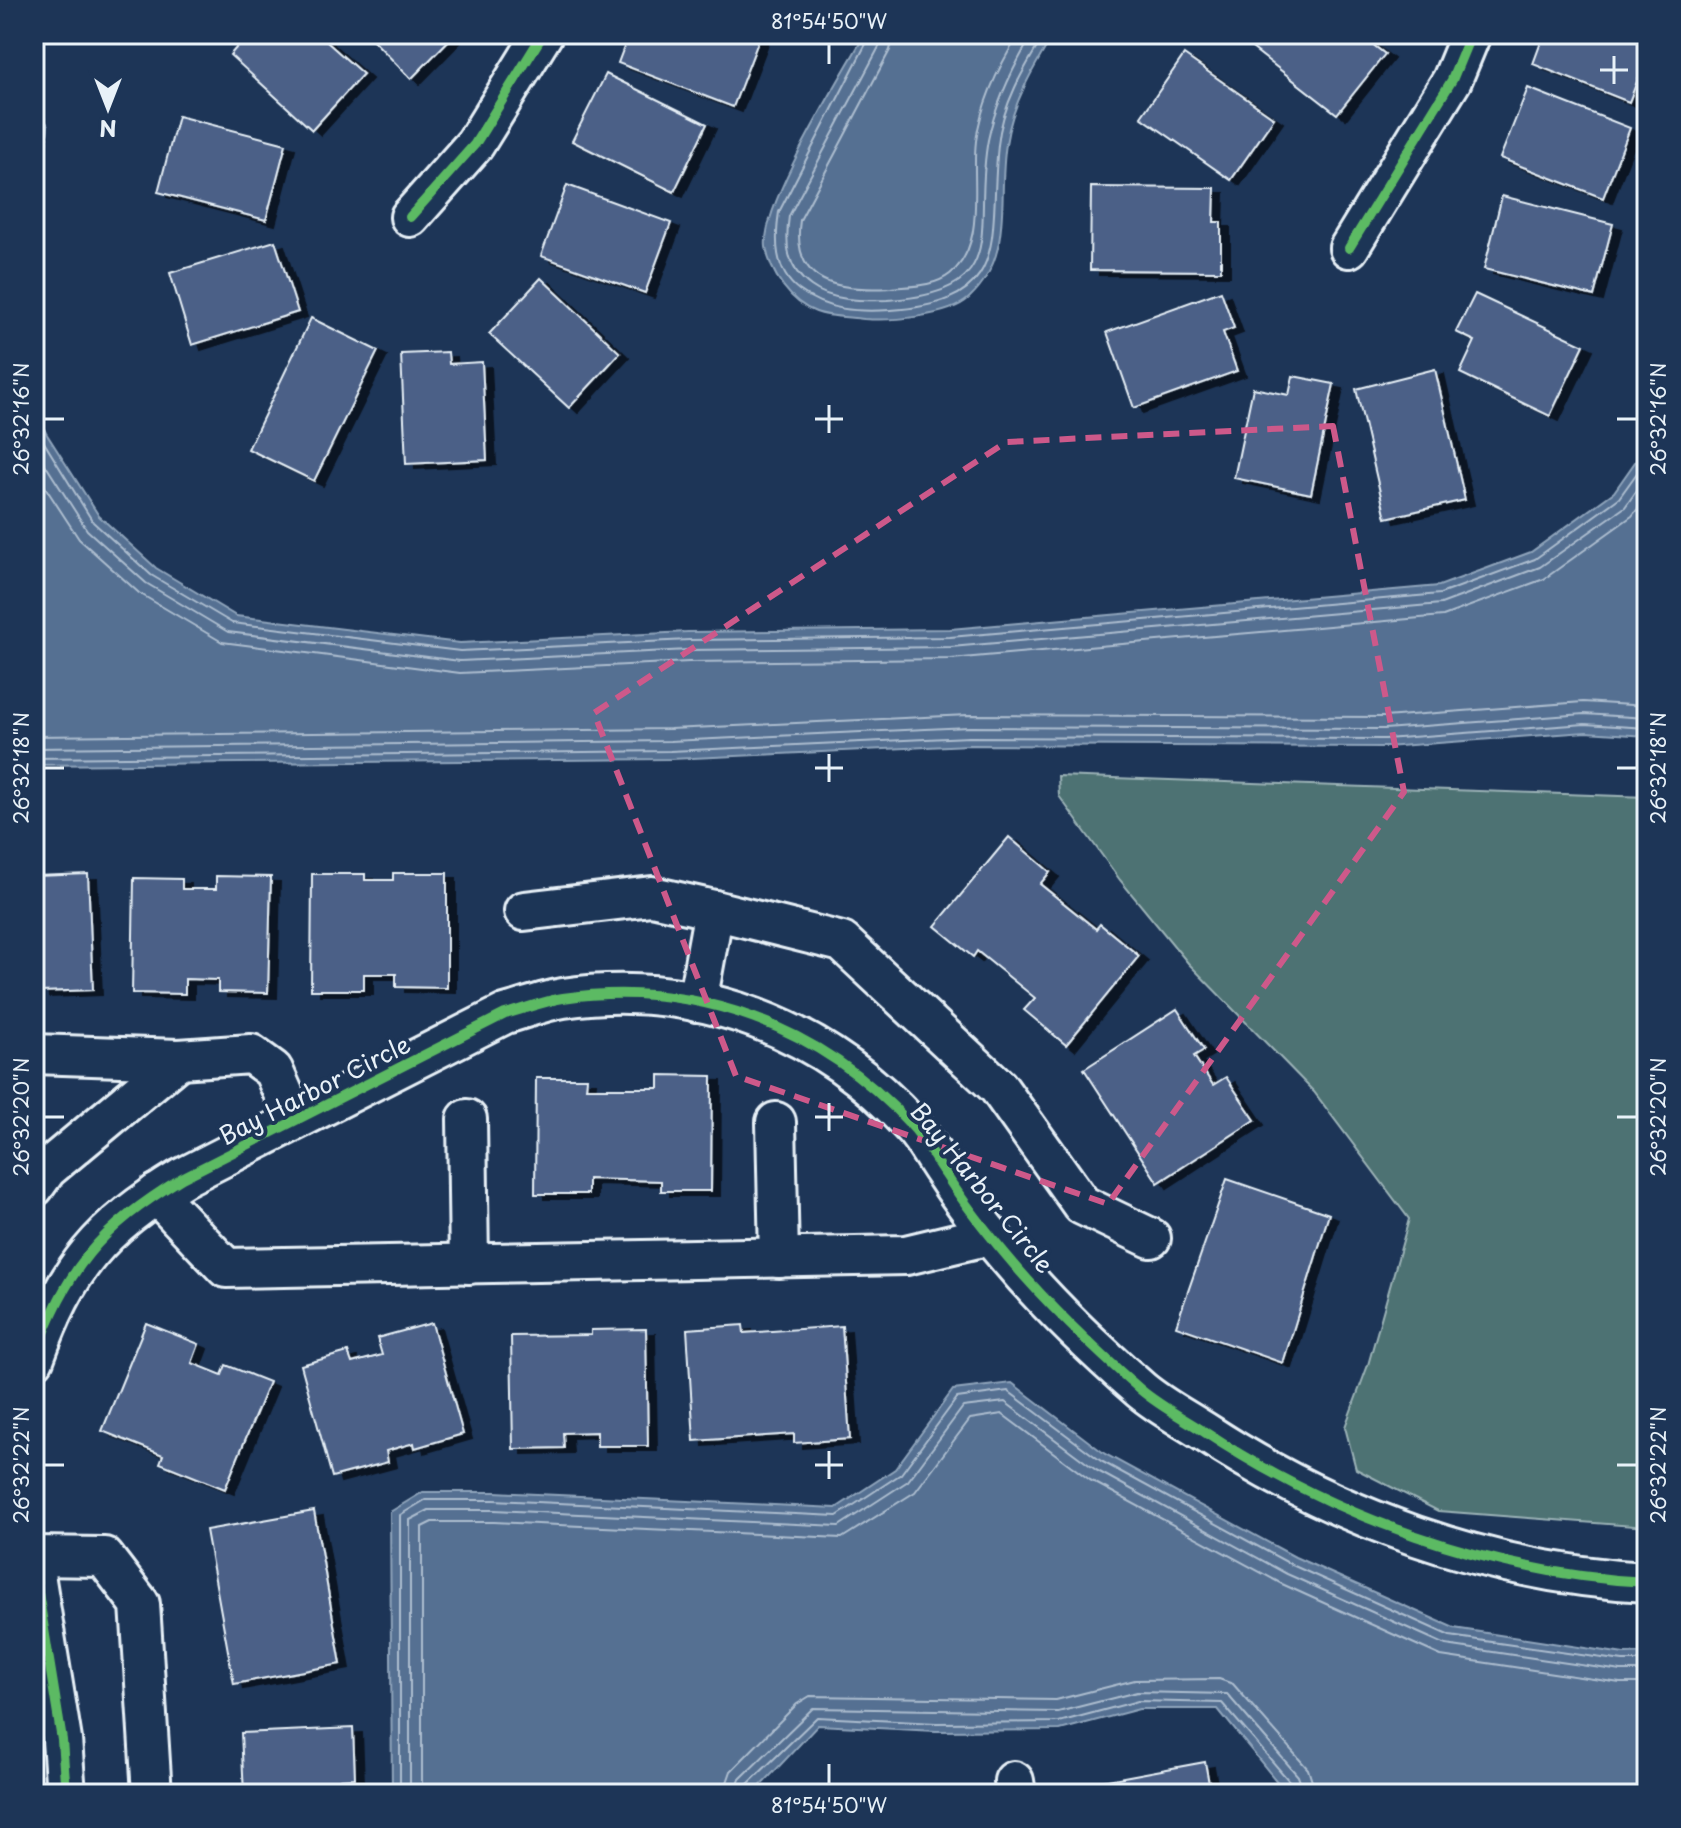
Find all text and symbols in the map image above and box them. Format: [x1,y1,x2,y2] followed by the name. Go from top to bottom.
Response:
[771,6,887,36] text: 81°54'50"W
[68,68,148,148] north arrow
[99,113,117,146] text: N
[6,362,36,476] text: 26°32'16"N
[1643,362,1673,476] text: 26°32'16"N
[6,712,36,824] text: 26°32'18"N
[1643,712,1673,824] text: 26°32'18"N
[212,1025,416,1153] street label: Bay Harbor Circle
[6,1057,36,1177] text: 26°32'20"N
[1643,1057,1673,1177] text: 26°32'20"N
[903,1094,1063,1280] street label: Bay Harbor Circle
[6,1406,36,1524] text: 26°32'22"N
[1643,1406,1673,1524] text: 26°32'22"N
[771,1790,887,1820] text: 81°54'50"W

